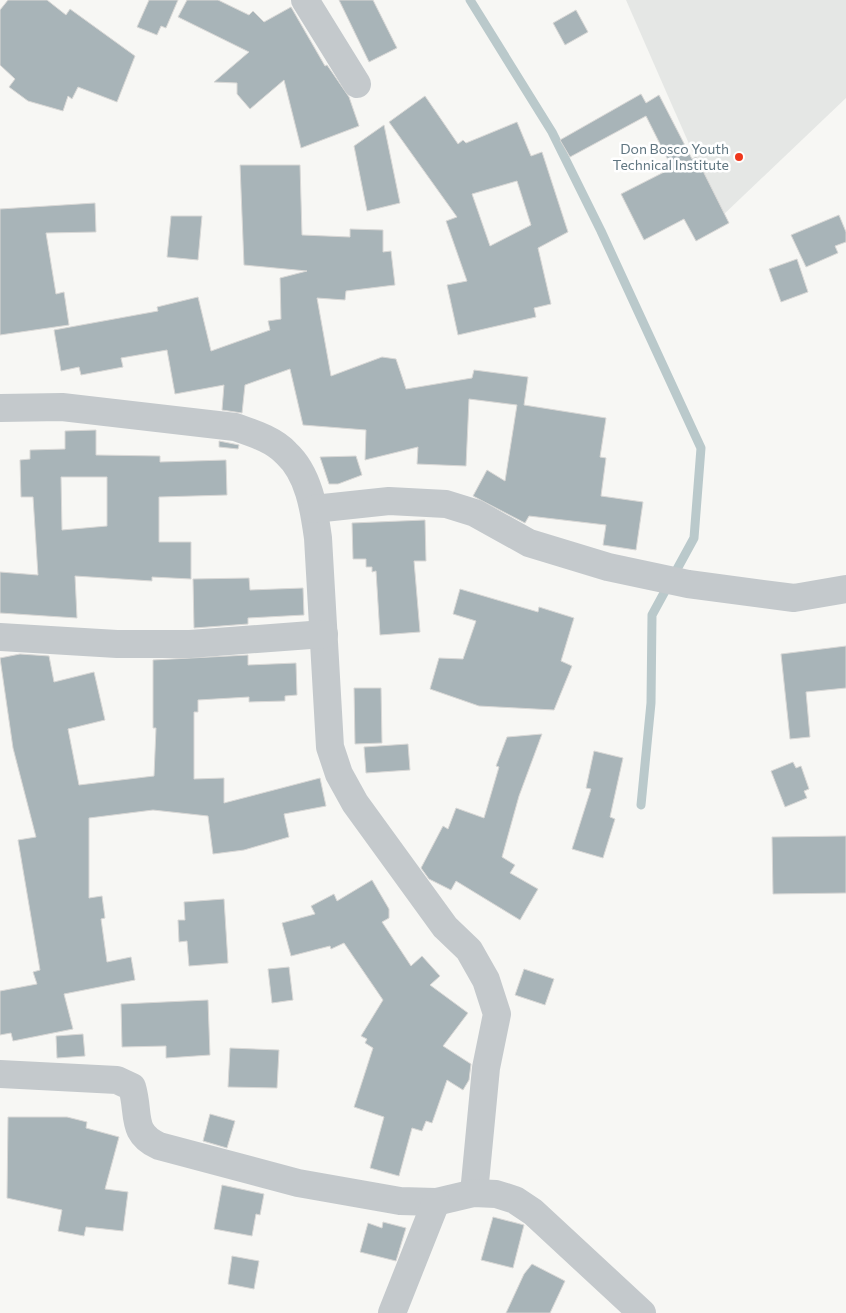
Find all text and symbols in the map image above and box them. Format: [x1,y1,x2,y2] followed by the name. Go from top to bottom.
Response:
[612,140,729,173] place label: Don Bosco Youth Technical Institute
[733,151,745,163] marker: Don Bosco Youth Technical Institute

